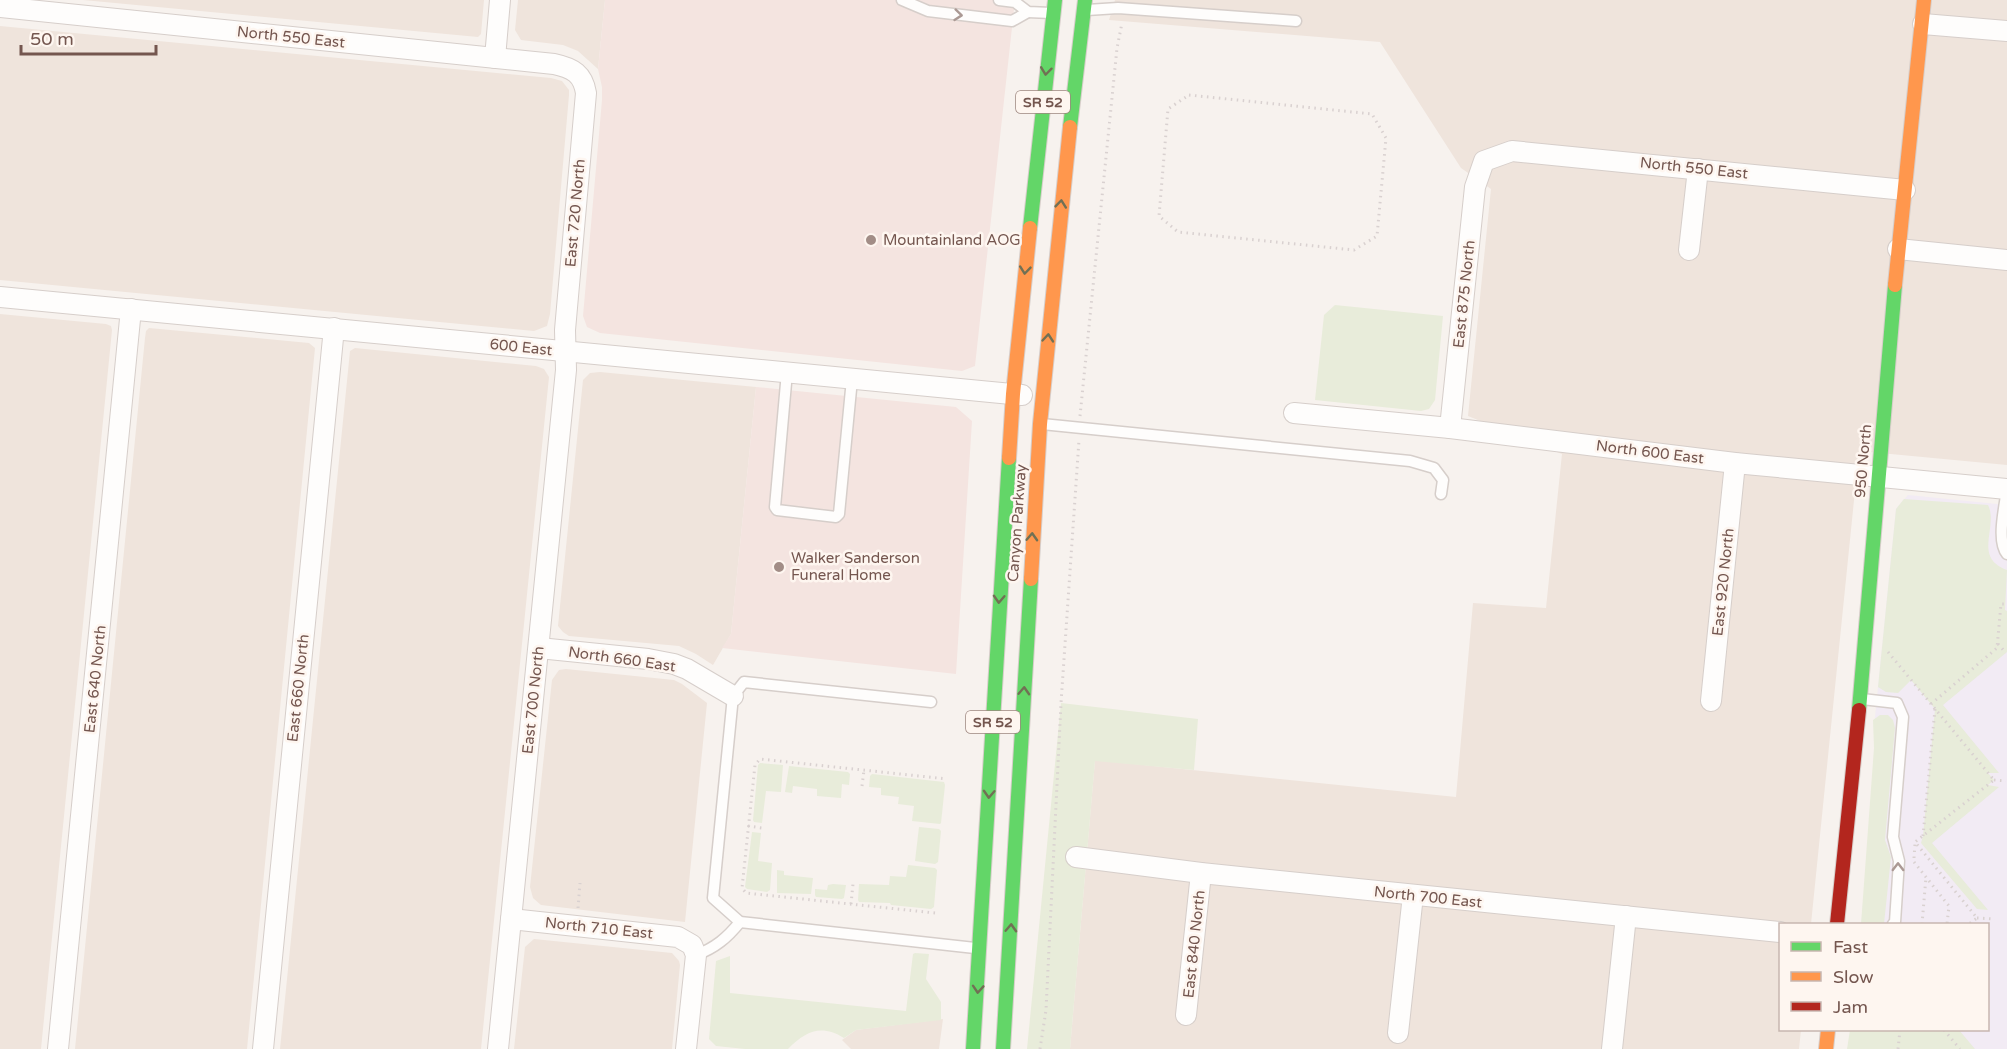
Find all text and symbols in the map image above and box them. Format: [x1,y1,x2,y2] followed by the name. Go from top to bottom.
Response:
[954,8,963,21] one-way arrow
[21,18,156,56] scale bar
[236,22,346,52] street label: North 550 East
[30,28,74,50] text: 50 m
[1041,67,1053,76] one-way arrow
[1016,91,1070,113] road number: SR 52
[1639,153,1749,183] street label: North 550 East
[561,158,589,268] street label: East 720 North
[1054,200,1067,209] one-way arrow
[883,231,1021,249] place label: Mountainland AOG
[864,233,878,247] marker: Mountainland AOG
[1449,239,1479,349] street label: East 875 North
[1019,265,1032,274] one-way arrow
[1041,334,1054,343] one-way arrow
[489,335,553,359] street label: 600 East
[1851,423,1875,499] street label: 950 North
[1595,436,1705,468] street label: North 600 East
[1004,463,1030,583] street label: Canyon Parkway
[1708,527,1738,637] street label: East 920 North
[1026,533,1039,542] one-way arrow
[791,549,920,584] place label: Walker Sanderson Funeral Home
[772,560,786,574] marker: Walker Sanderson Funeral Home
[993,595,1006,604] one-way arrow
[80,624,110,734] street label: East 640 North
[283,633,313,743] street label: East 660 North
[567,643,677,675] street label: North 660 East
[518,645,548,755] street label: East 700 North
[1018,687,1031,696] one-way arrow
[966,711,1020,733] road number: SR 52
[982,790,995,799] one-way arrow
[1892,862,1904,871] one-way arrow
[1373,882,1483,912] street label: North 700 East
[1179,889,1209,999] street label: East 840 North
[544,913,654,943] street label: North 710 East
[1005,923,1018,932] one-way arrow
[1779,923,1989,1031] legend
[1833,936,1868,958] text: Fast
[1833,966,1874,988] text: Slow
[971,984,984,993] one-way arrow
[1833,996,1868,1018] text: Jam

